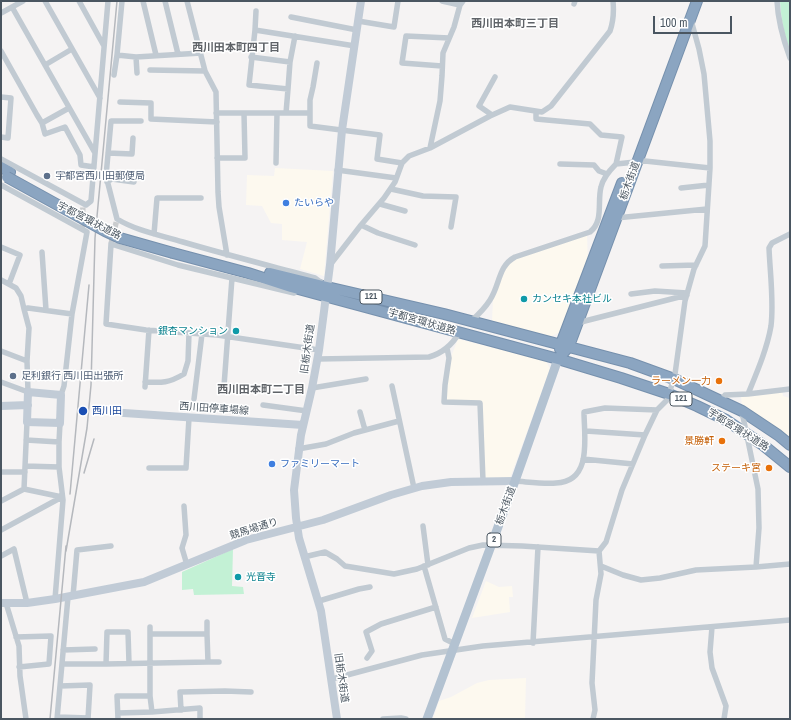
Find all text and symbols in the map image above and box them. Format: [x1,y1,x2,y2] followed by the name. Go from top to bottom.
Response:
[655,8,734,34] scale bar
[660,15,687,31] text: 100 m
[471,17,559,31] district label: 西川田本町三丁目
[192,41,280,55] district label: 西川田本町四丁目
[618,160,642,202] street label: 栃木街道
[55,170,145,182] place label: 宇都宮西川田郵便局
[42,171,52,181] marker: 宇都宮西川田郵便局
[294,197,334,209] place label: たいらや
[281,198,291,208] marker: たいらや
[55,200,123,242] street label: 宇都宮環状道路
[360,290,382,304] road number: 121
[532,293,612,305] place label: カンセキ本社ビル
[519,294,529,304] marker: カンセキ本社ビル
[387,307,457,337] street label: 宇都宮環状道路
[299,323,317,375] street label: 旧栃木街道
[158,325,228,337] place label: 銀杏マンション
[231,326,241,336] marker: 銀杏マンション
[21,370,123,382] place label: 足利銀行 西川田出張所
[8,371,18,381] marker: 足利銀行 西川田出張所
[651,375,711,387] place label: ラーメン一力
[714,376,724,386] marker: ラーメン一力
[217,383,305,397] district label: 西川田本町二丁目
[670,392,692,406] road number: 121
[179,401,249,417] street label: 西川田停車場線
[77,405,89,417] marker: 西川田
[92,405,122,417] place label: 西川田
[705,406,771,454] street label: 宇都宮環状道路
[684,435,714,447] place label: 景勝軒
[717,436,727,446] marker: 景勝軒
[280,458,360,470] place label: ファミリーマート
[267,459,277,469] marker: ファミリーマート
[711,462,761,474] place label: ステーキ宮
[764,463,774,473] marker: ステーキ宮
[494,485,518,527] street label: 栃木街道
[228,516,280,542] street label: 競馬場通り
[487,533,501,547] road number: 2
[246,571,276,583] place label: 光音寺
[233,572,243,582] marker: 光音寺
[332,652,350,704] street label: 旧栃木街道

